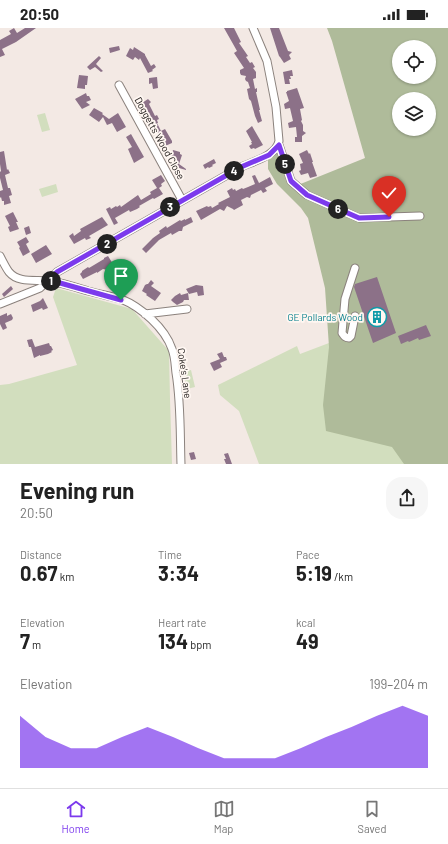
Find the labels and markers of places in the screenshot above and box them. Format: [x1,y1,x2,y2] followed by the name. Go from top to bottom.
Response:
[275,154,295,174] pin: 5
[224,161,244,181] pin: 4
[372,176,406,217] pin
[160,197,180,217] pin: 3
[328,199,348,219] pin: 6
[97,234,117,254] pin: 2
[104,259,138,300] pin
[41,271,61,291] pin: 1
[366,306,388,328] building icon: GE Pollards Wood
[287,311,363,323] place label: GE Pollards Wood

